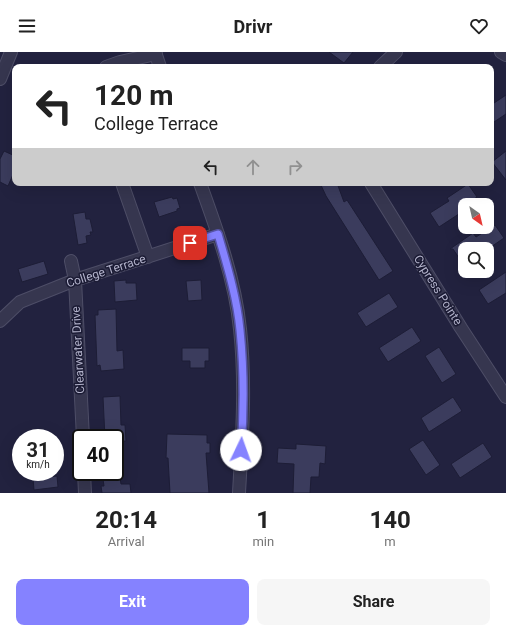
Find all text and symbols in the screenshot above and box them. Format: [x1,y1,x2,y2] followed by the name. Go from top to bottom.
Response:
[16,15,38,37] icon: menu
[468,15,490,37] icon: heart
[234,16,272,37] text: Drivr
[94,79,173,112] text: 120 m
[28,80,80,132] icon: left
[94,113,218,134] text: College Terrace
[200,156,222,178] icon: left
[242,156,264,178] icon: ahead
[284,156,306,178] icon: right
[458,198,494,234] north arrow
[458,198,494,278] map controls
[173,226,207,260] pin
[179,232,201,254] icon: arrive
[458,242,494,278] button: search
[65,252,147,290] street label: College Terrace
[411,252,465,328] street label: Cypress Pointe
[69,306,87,394] street label: Clearwater Drive
[72,429,124,481] speed limit sign: 40
[220,429,262,471] position arrow
[27,438,49,462] text: 31
[26,459,50,470] text: km/h
[95,506,157,534] text: 20:14
[256,506,270,534] text: 1
[369,506,411,534] text: 140
[108,534,145,549] text: Arrival
[252,534,274,549] text: min
[384,534,396,549] text: m
[16,579,249,625] button: Exit
[257,579,490,625] button: Share

